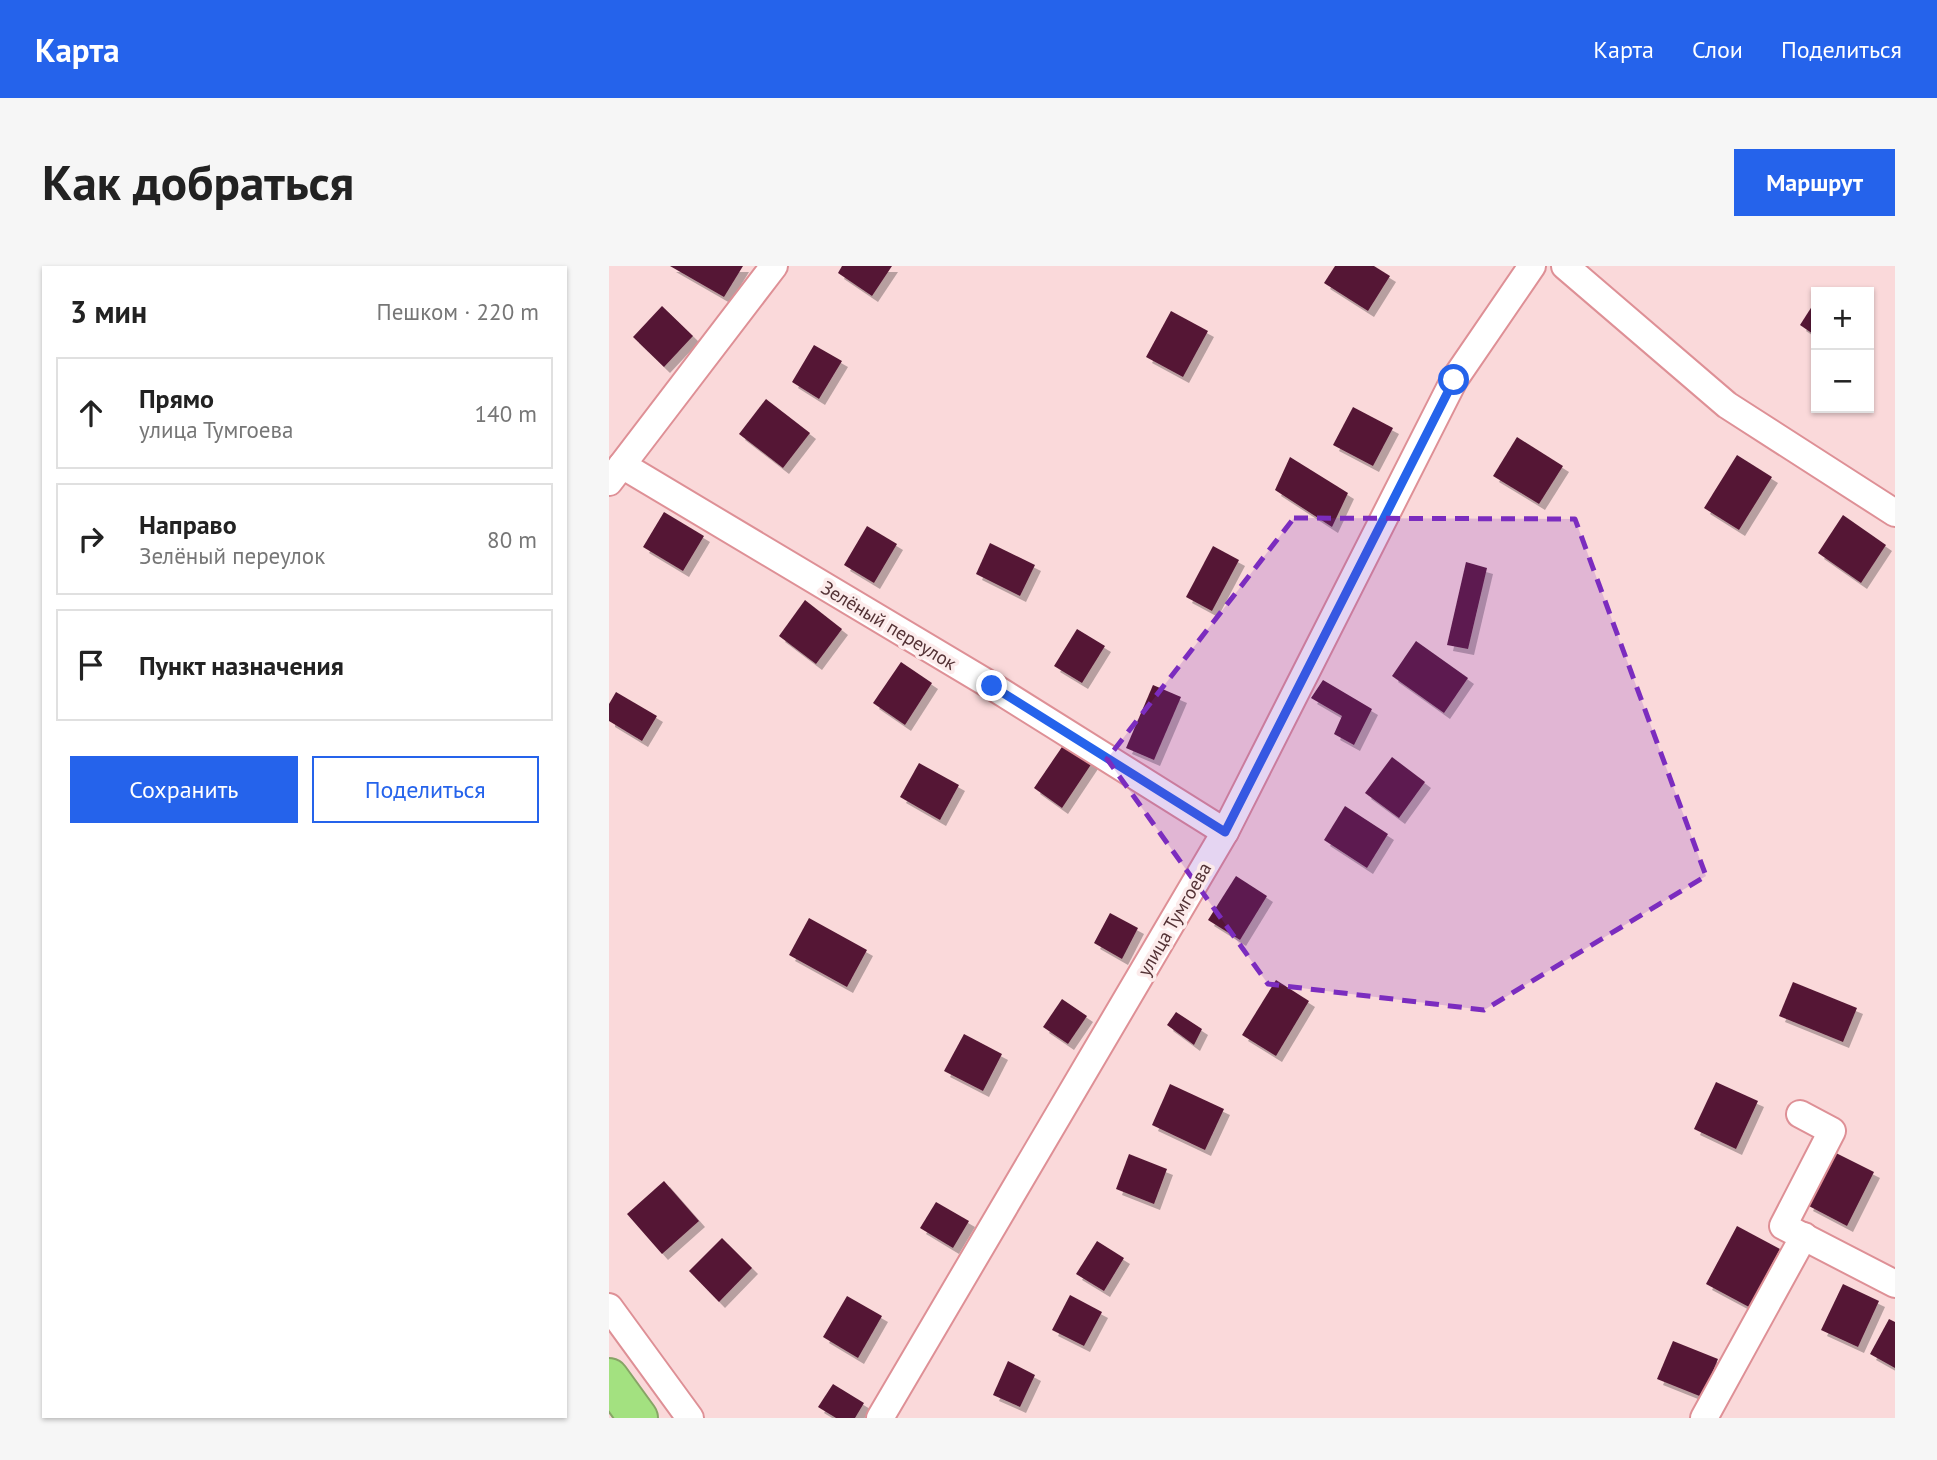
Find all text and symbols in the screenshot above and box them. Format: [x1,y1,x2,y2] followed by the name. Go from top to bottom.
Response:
[35,28,120,71] text: Карта
[1593,34,1654,65] text: Карта
[1692,34,1743,65] text: Слои
[1781,34,1902,65] text: Поделиться
[1734,149,1895,216] button: Маршрут
[42,150,354,214] text: Как добраться
[1811,287,1874,413] map controls
[1811,287,1874,350] button: +
[70,292,147,331] text: 3 мин
[376,297,539,326] text: Пешком · 220 m
[1811,350,1874,413] button: −
[1438,364,1469,395] route start
[139,382,214,415] text: Прямо
[72,394,110,432] icon: ahead
[475,399,537,428] text: 140 m
[139,415,293,444] text: улица Тумгоева
[139,508,237,541] text: Направо
[72,520,110,558] icon: right
[487,525,537,554] text: 80 m
[139,541,325,570] text: Зелёный переулок
[817,575,961,675] street label: Зелёный переулок
[72,646,110,684] icon: arrive
[139,649,344,682] text: Пункт назначения
[976,670,1007,701] route end
[70,756,298,823] button: Сохранить
[312,756,539,823] button: Поделиться
[1132,858,1216,980] street label: улица Тумгоева

